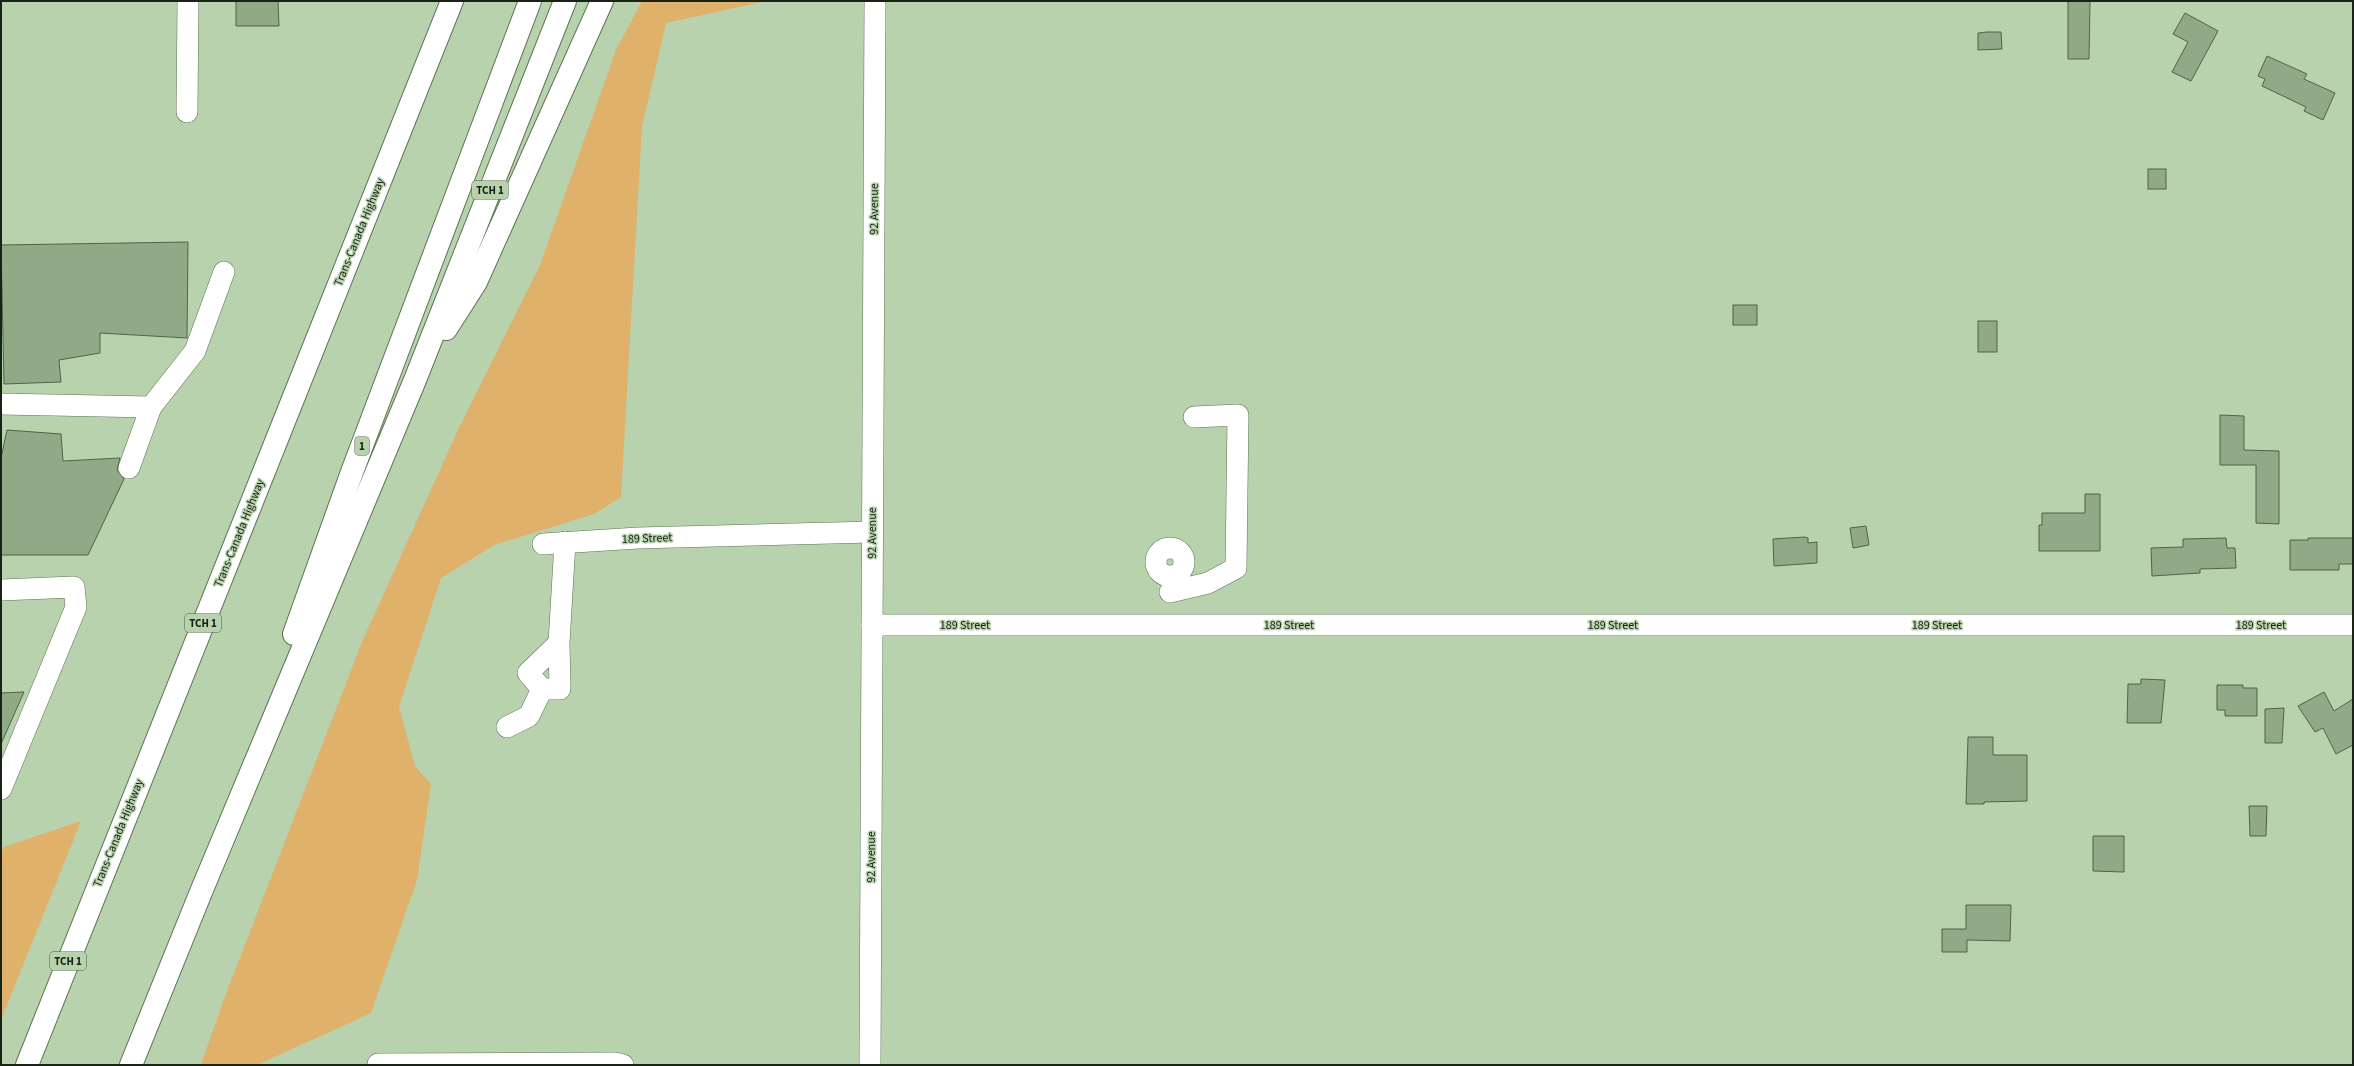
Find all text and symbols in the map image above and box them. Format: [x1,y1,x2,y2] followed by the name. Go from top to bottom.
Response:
[330,175,389,289] street label: Trans-Canada Highway
[472,181,508,199] road number: TCH 1
[866,183,883,235] street label: 92 Avenue
[355,437,369,455] road number: 1
[210,476,269,590] street label: Trans-Canada Highway
[864,507,881,559] street label: 92 Avenue
[622,529,672,548] street label: 189 Street
[185,614,221,632] road number: TCH 1
[940,617,990,634] street label: 189 Street
[1264,617,1314,634] street label: 189 Street
[1588,617,1638,634] street label: 189 Street
[1912,617,1962,634] street label: 189 Street
[2236,617,2286,634] street label: 189 Street
[89,776,148,890] street label: Trans-Canada Highway
[863,831,880,883] street label: 92 Avenue
[50,952,86,970] road number: TCH 1

